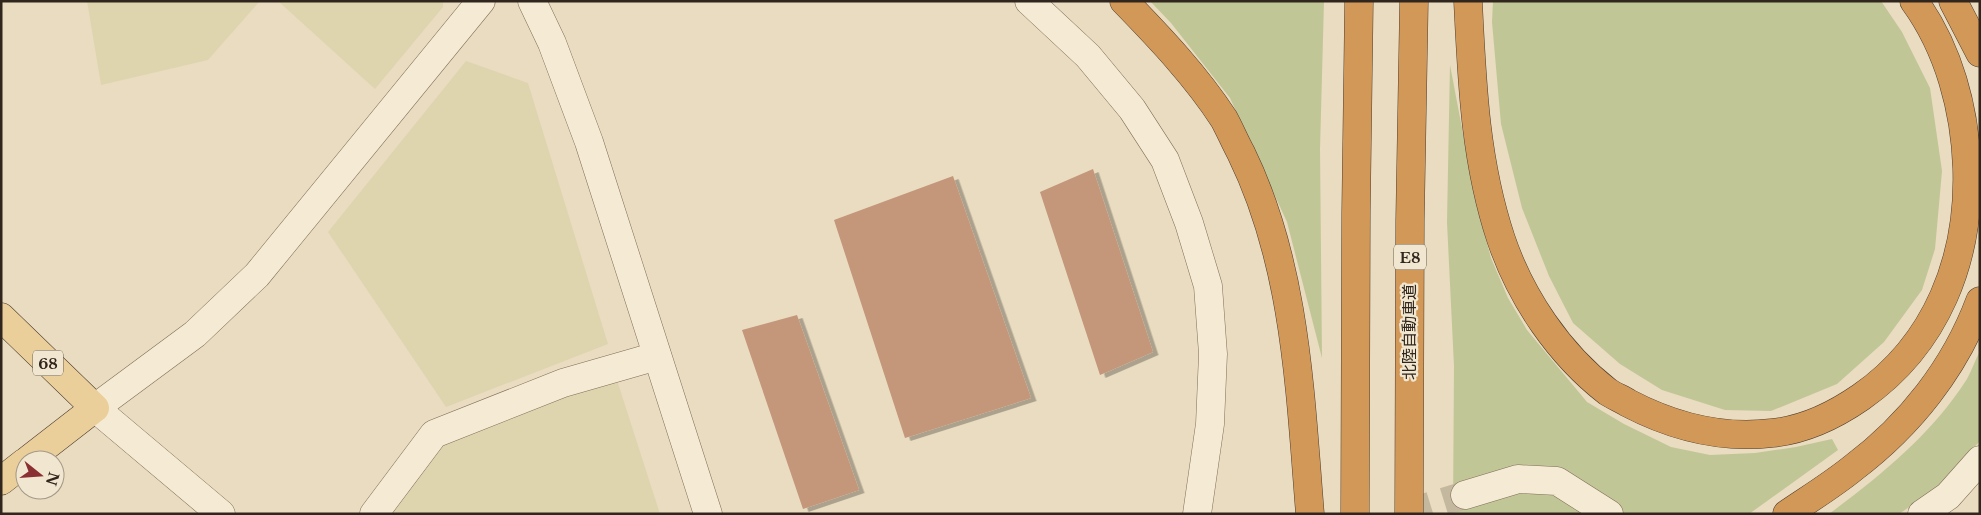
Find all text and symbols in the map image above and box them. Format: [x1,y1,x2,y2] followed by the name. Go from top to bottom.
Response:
[1394,244,1426,270] road number: E8
[1399,284,1419,380] street label: 北陸自動車道
[33,350,63,376] road number: 68
[15,450,65,500] north arrow
[42,470,63,488] text: N

